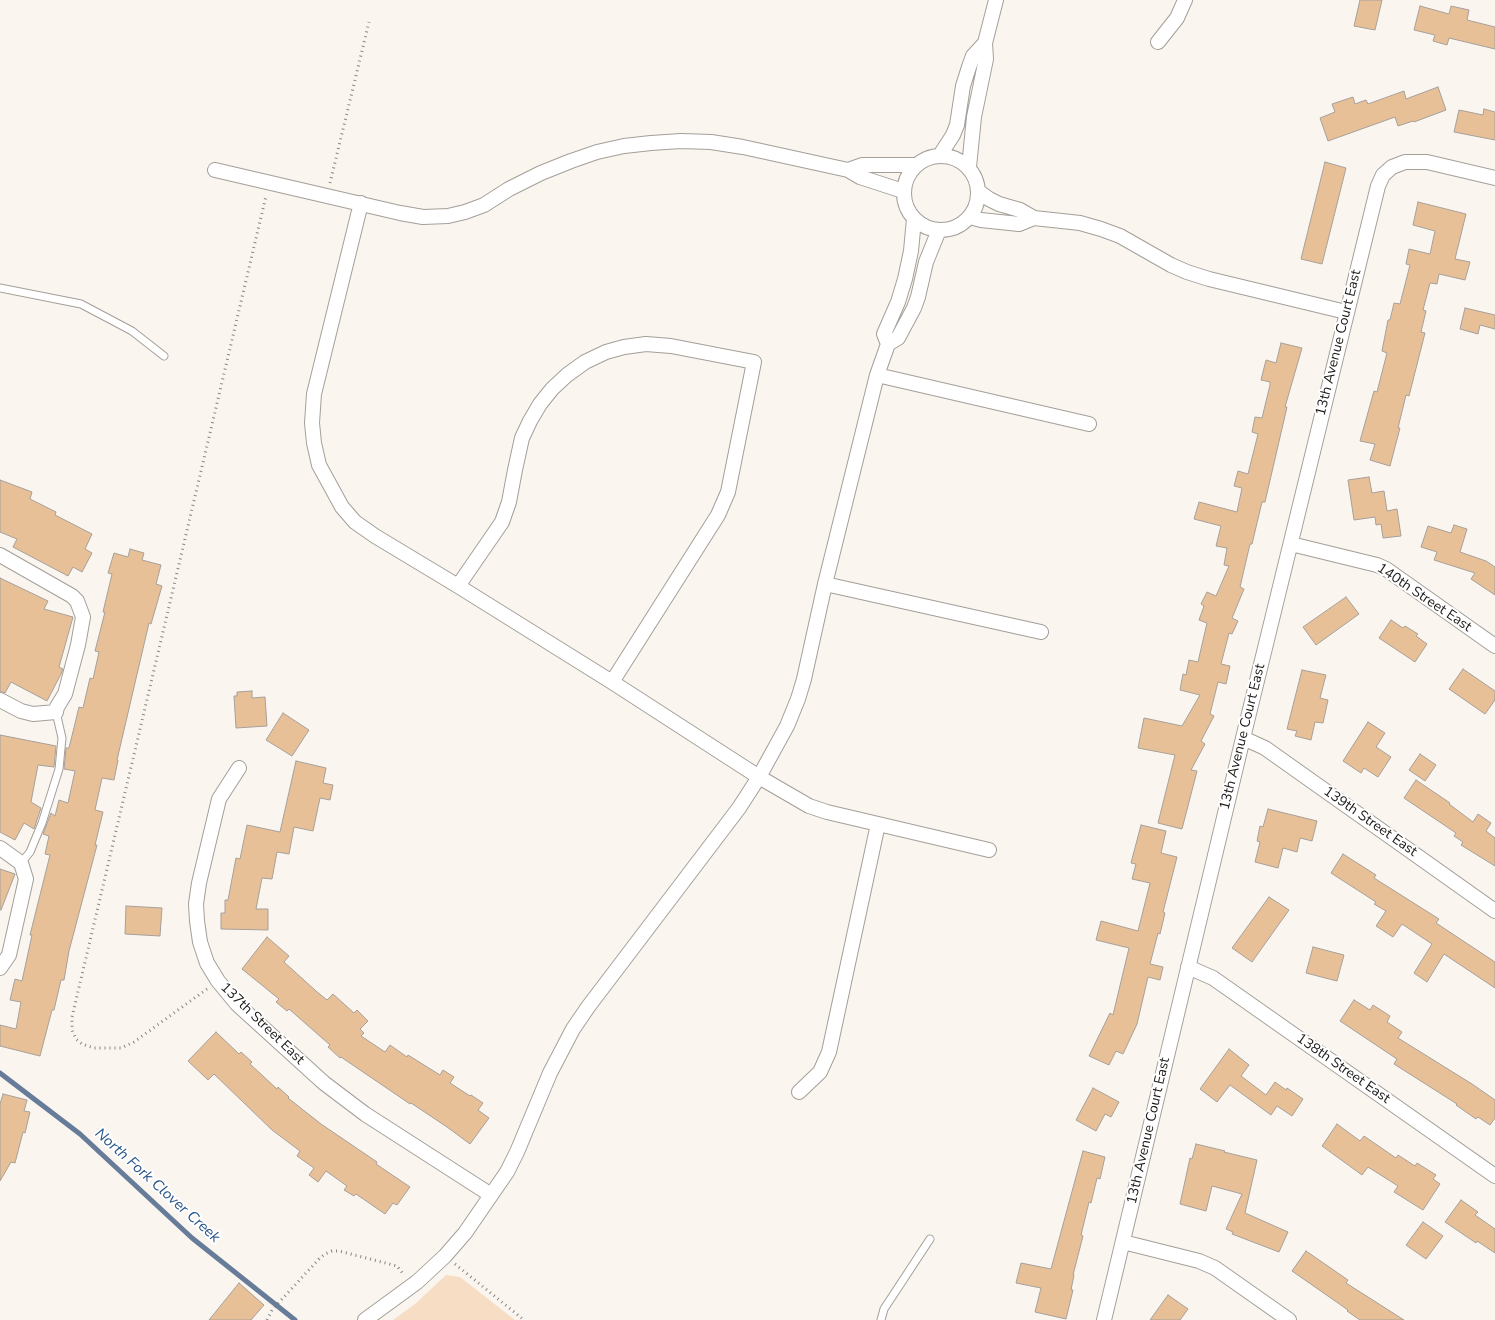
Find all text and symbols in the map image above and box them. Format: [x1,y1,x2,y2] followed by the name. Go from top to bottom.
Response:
[1313,268,1365,418] street label: 13th Avenue Court East
[1374,560,1474,636] street label: 140th Street East
[1217,662,1269,812] street label: 13th Avenue Court East
[1320,783,1420,861] street label: 139th Street East
[216,980,308,1068] street label: 137th Street East
[1293,1030,1393,1108] street label: 138th Street East
[1124,1056,1174,1206] street label: 13th Avenue Court East
[91,1125,223,1247] water label: North Fork Clover Creek

